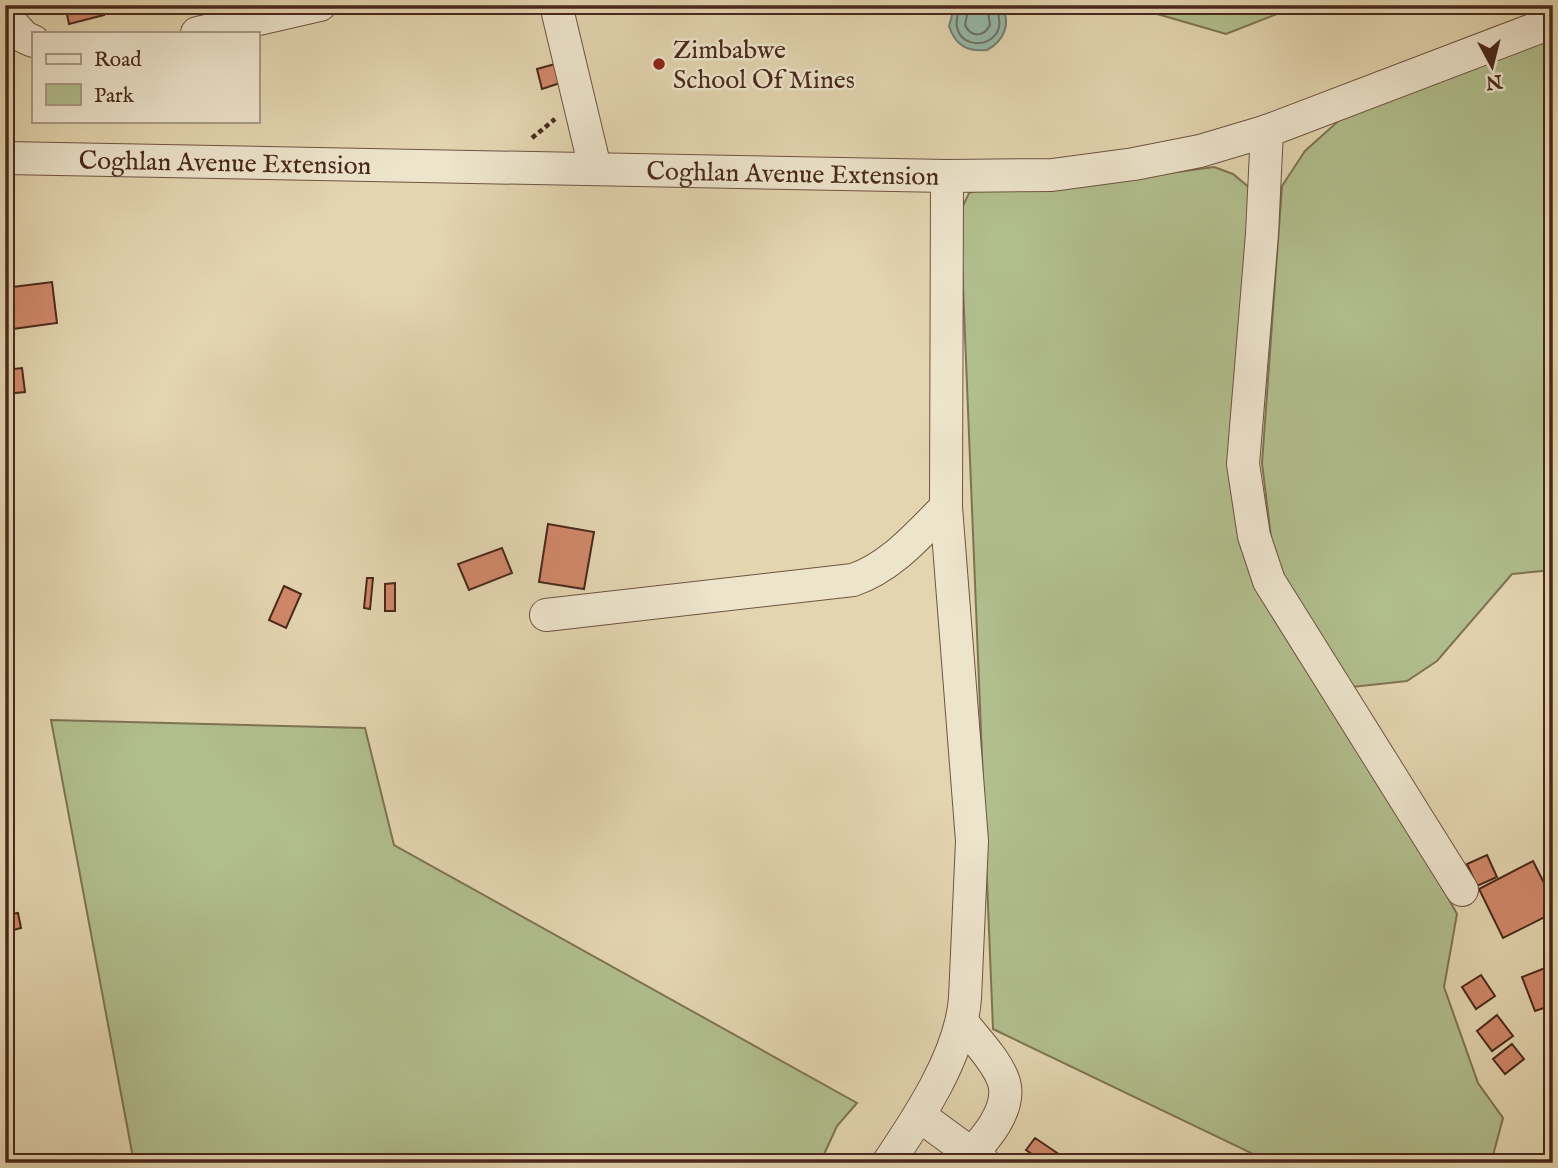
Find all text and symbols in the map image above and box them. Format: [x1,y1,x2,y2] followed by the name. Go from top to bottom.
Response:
[32,32,259,122] legend
[1456,32,1526,102] north arrow
[673,34,855,97] place label: Zimbabwe School Of Mines
[94,47,142,74] text: Road
[651,56,667,72] marker: Zimbabwe School Of Mines
[1484,68,1504,94] text: N
[94,83,135,110] text: Park
[78,144,372,183] street label: Coghlan Avenue Extension
[646,155,940,194] street label: Coghlan Avenue Extension

